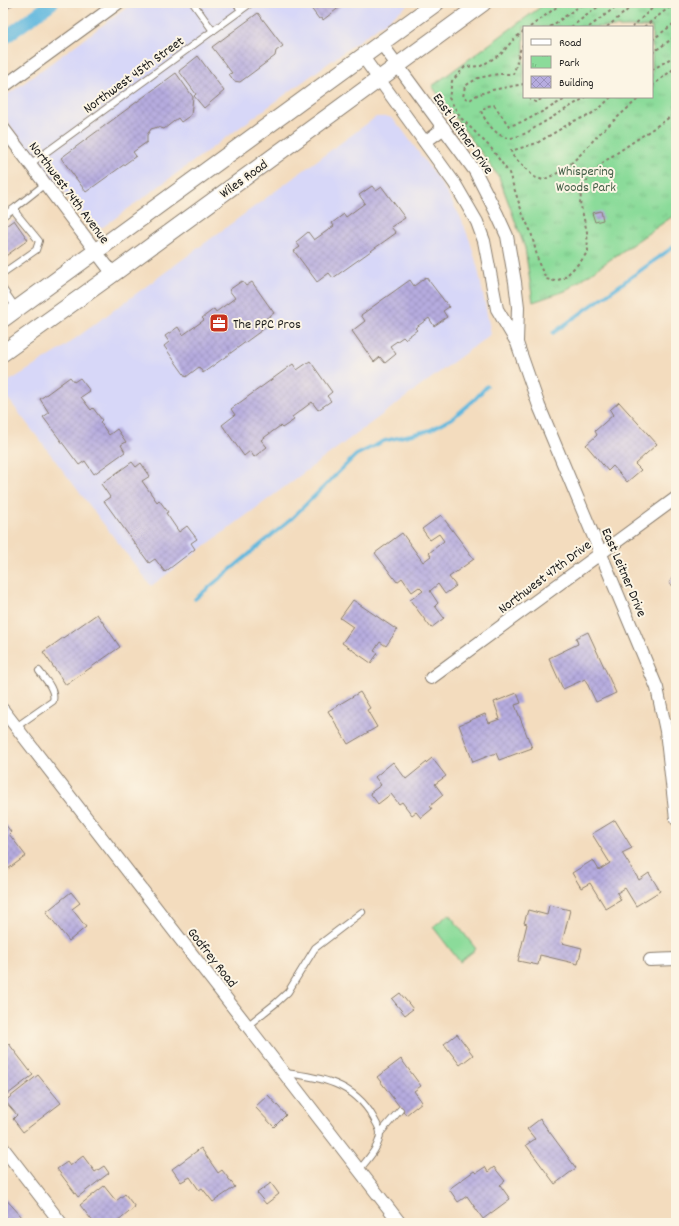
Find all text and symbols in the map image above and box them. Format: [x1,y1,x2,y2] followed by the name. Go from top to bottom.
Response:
[523,26,653,98] legend
[80,32,189,119] street label: Northwest 45th Street
[559,35,581,52] text: Road
[559,55,580,72] text: Park
[559,75,594,92] text: Building
[427,90,498,179] street label: East Leitner Drive
[23,138,114,249] street label: Northwest 74th Avenue
[216,155,272,204] street label: Wiles Road
[556,162,616,198] park label: Whispering Woods Park
[208,312,230,334] office icon: The PPC Pros
[233,315,301,335] place label: The PPC Pros
[595,525,651,620] street label: East Leitner Drive
[494,536,596,619] street label: Northwest 47th Drive
[182,924,241,992] street label: Godfrey Road

